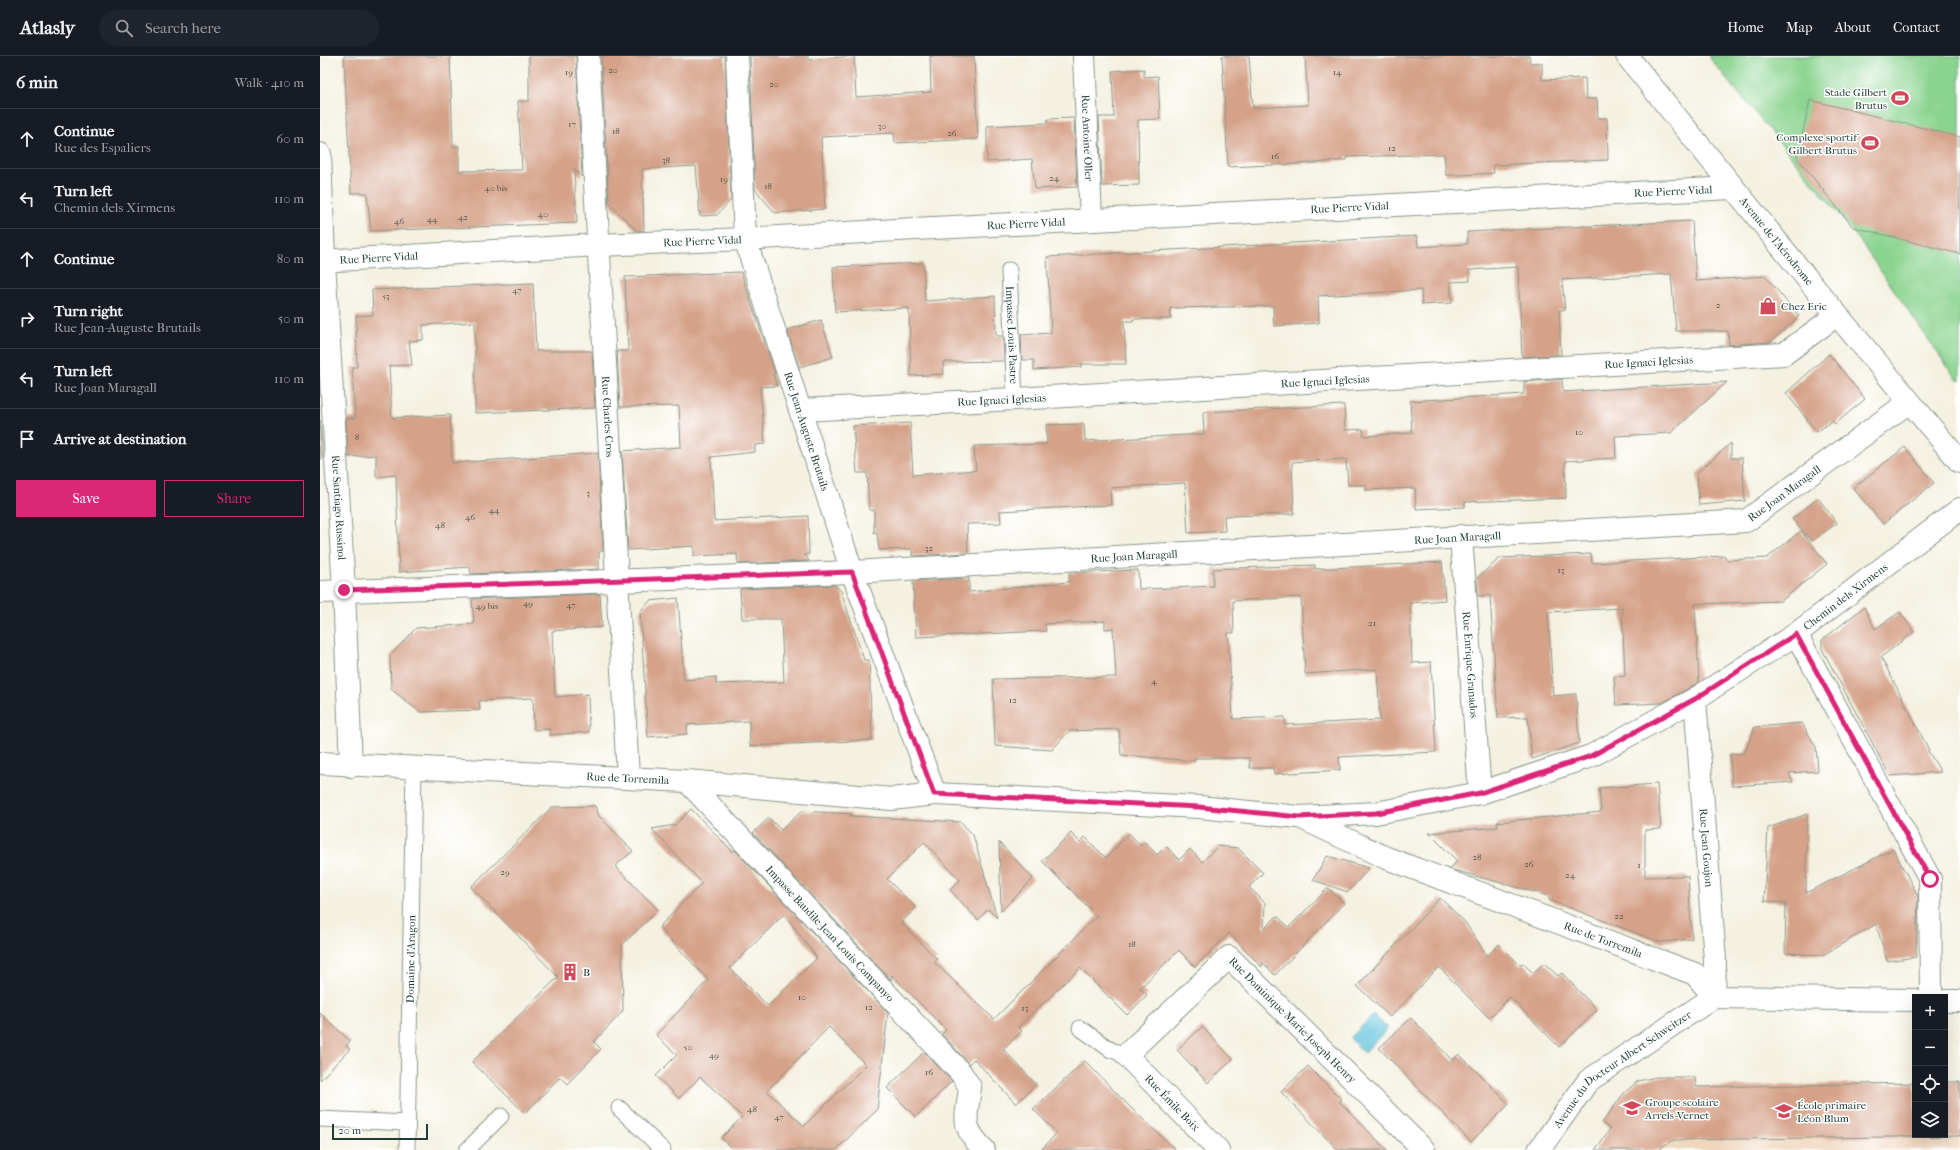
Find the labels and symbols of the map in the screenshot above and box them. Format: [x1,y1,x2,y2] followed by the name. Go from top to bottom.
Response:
[608,65,618,75] house number: 20
[565,67,573,77] house number: 19
[1333,67,1342,77] house number: 14
[769,79,779,89] house number: 20
[1825,86,1887,112] place label: Stade Gilbert Brutus
[1890,88,1910,108] sports icon: Stade Gilbert Brutus
[1079,94,1096,182] street label: Rue Antoine Oller
[568,119,576,129] house number: 17
[878,121,886,131] house number: 30
[612,126,620,136] house number: 18
[947,128,957,138] house number: 26
[1776,131,1859,157] place label: Complexe sportif Gilbert Brutus
[1860,133,1880,153] sports icon: Complexe sportif Gilbert Brutus
[1388,143,1396,153] house number: 12
[1271,151,1279,161] house number: 16
[662,155,671,165] house number: 38
[1049,173,1060,183] house number: 24
[720,174,728,184] house number: 19
[764,181,772,191] house number: 18
[485,183,508,193] house number: 40 bis
[1634,183,1713,199] street label: Rue Pierre Vidal
[1736,193,1817,288] street label: Avenue de l'Aérodrome
[1310,199,1389,216] street label: Rue Pierre Vidal
[538,209,548,219] house number: 40
[458,212,468,222] house number: 42
[427,214,438,224] house number: 44
[986,215,1066,232] street label: Rue Pierre Vidal
[394,216,404,226] house number: 46
[663,233,742,249] street label: Rue Pierre Vidal
[339,249,419,266] street label: Rue Pierre Vidal
[512,285,522,295] house number: 47
[1003,286,1021,385] street label: Impasse Louis Pastre
[382,291,390,301] house number: 53
[1758,296,1778,316] shop icon: Chez Eric
[1716,300,1721,310] house number: 2
[1781,300,1827,313] place label: Chez Eric
[1604,353,1693,371] street label: Rue Ignaci Iglesias
[782,370,832,492] street label: Rue Jean-Auguste Brutails
[1280,372,1370,390] street label: Rue Ignaci Iglesias
[599,375,617,458] street label: Rue Charles Cros
[957,391,1047,408] street label: Rue Ignaci Iglesias
[1575,427,1583,437] house number: 10
[355,432,360,442] house number: 8
[329,455,349,560] street label: Rue Santiago Russinol
[1745,462,1823,524] street label: Rue Joan Maragall
[586,488,590,498] house number: 3
[489,505,500,515] house number: 44
[465,512,475,522] house number: 46
[435,520,445,530] house number: 48
[1414,528,1502,546] street label: Rue Joan Maragall
[925,543,934,553] house number: 32
[1090,547,1178,565] street label: Rue Joan Maragall
[1801,560,1890,633] street label: Chemin dels Xirmens
[1558,565,1565,575] house number: 13
[335,581,353,599] route end
[523,598,533,608] house number: 49
[566,600,576,610] house number: 47
[476,601,499,611] house number: 49 bis
[1460,611,1481,719] street label: Rue Enrique Granados
[1368,618,1376,628] house number: 21
[1151,676,1157,686] house number: 4
[1009,695,1017,705] house number: 12
[586,770,670,787] street label: Rue de Torremila
[1697,808,1716,888] street label: Rue Jean Goujon
[1472,852,1482,862] house number: 28
[1524,859,1534,869] house number: 26
[1637,860,1641,870] house number: 1
[763,863,897,1004] street label: Impasse Baudile-Jean-Louis Companyo
[500,867,510,877] house number: 29
[1565,870,1576,880] house number: 24
[1921,870,1939,888] route start
[1614,911,1624,921] house number: 22
[403,914,418,1003] street label: Domaine d'Aragon
[1562,919,1645,960] street label: Rue de Torremila
[1128,939,1136,949] house number: 18
[1226,954,1360,1087] street label: Rue Dominique-Marie-Joseph Henry
[560,962,580,982] building icon: B
[583,966,590,979] place label: B
[798,992,806,1002] house number: 10
[865,1002,873,1012] house number: 12
[1022,1003,1029,1013] house number: 13
[1550,1007,1694,1131] street label: Avenue du Docteur Albert Schweitzer
[684,1042,692,1052] house number: 50
[709,1050,719,1060] house number: 49
[925,1067,933,1077] house number: 16
[1142,1072,1202,1134] street label: Rue Émile Boix
[1644,1096,1719,1122] place label: Groupe scolaire Arrels-Vernet
[1622,1098,1642,1118] school or university icon: Groupe scolaire Arrels-Vernet
[1797,1099,1867,1125] place label: École primaire Léon Blum
[1774,1101,1794,1121] school or university icon: École primaire Léon Blum
[747,1104,757,1114] house number: 48
[774,1112,784,1122] house number: 47
[332,1122,428,1141] scale bar

